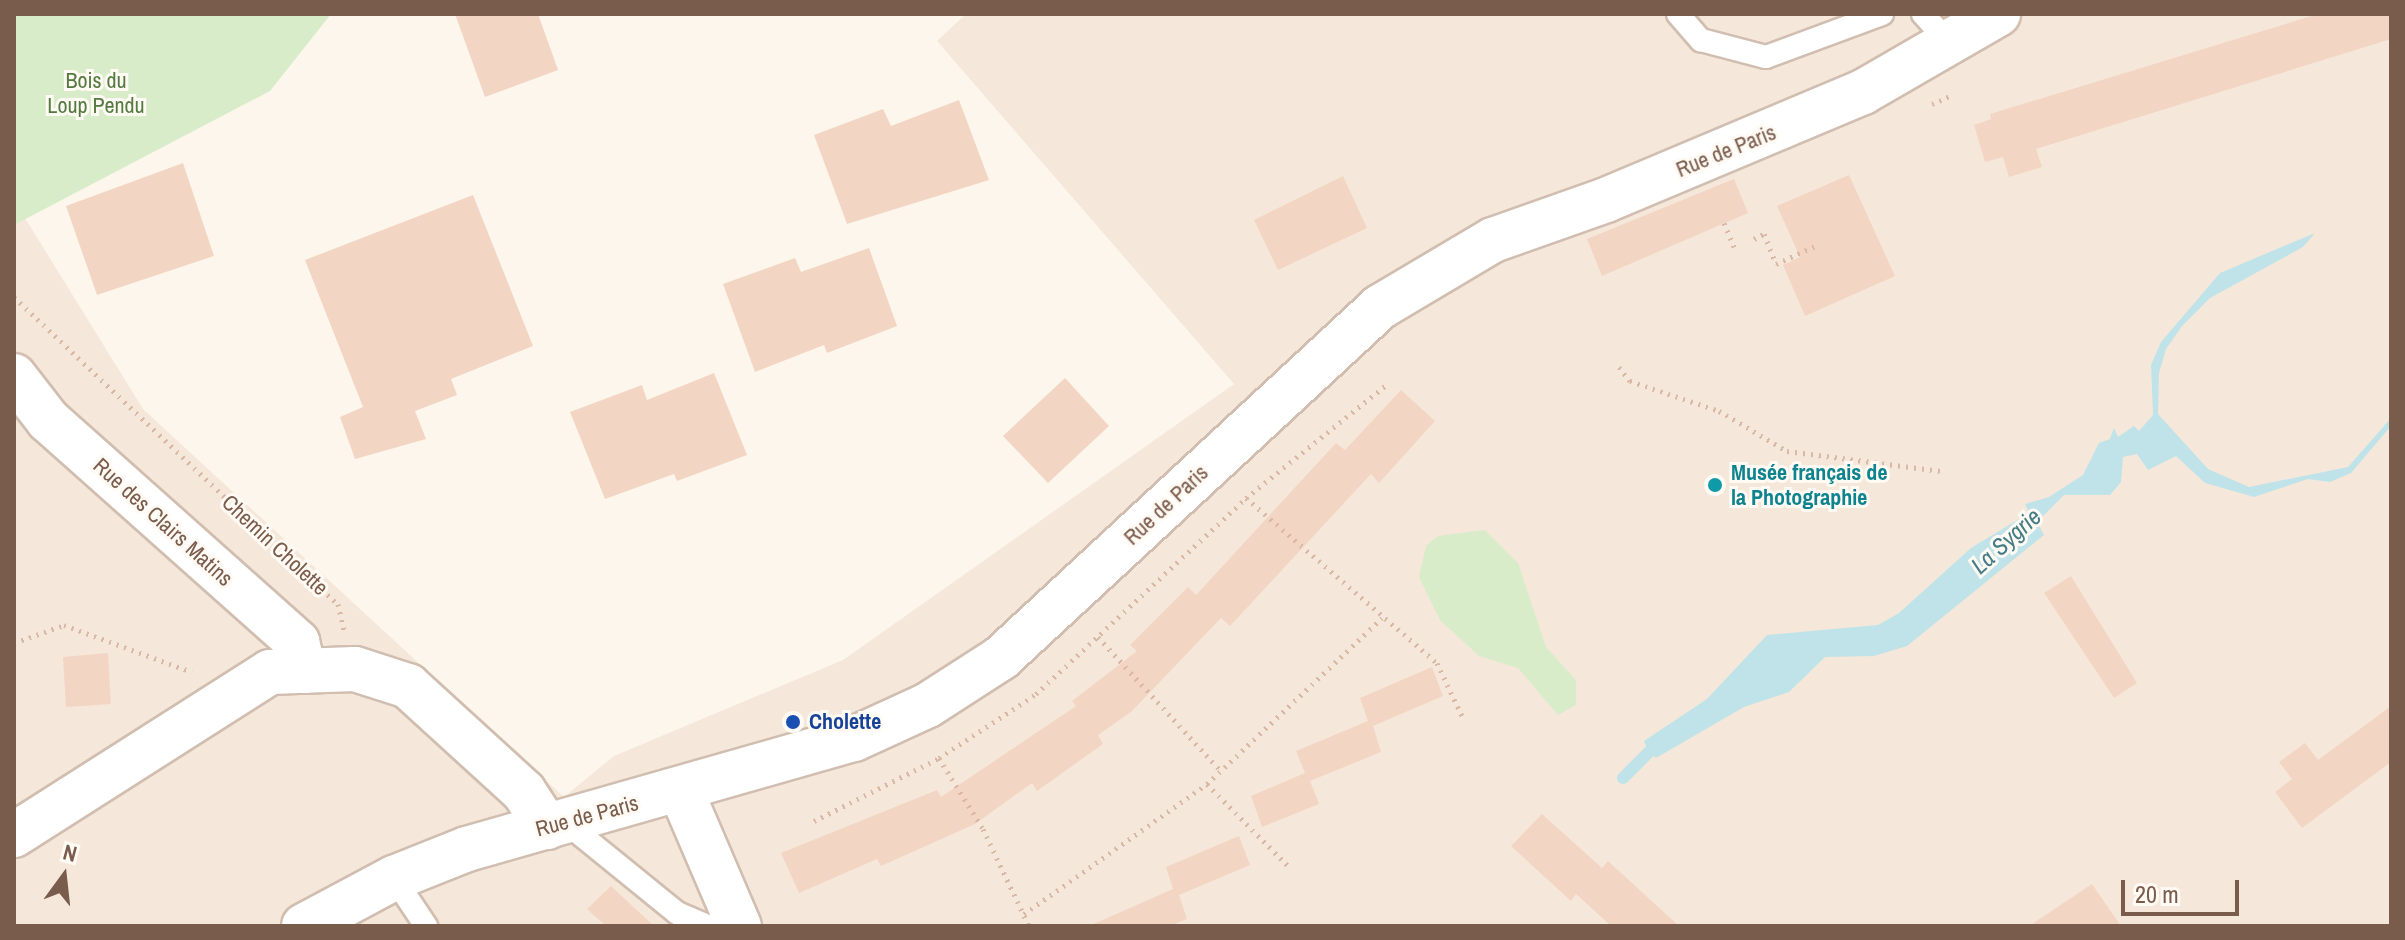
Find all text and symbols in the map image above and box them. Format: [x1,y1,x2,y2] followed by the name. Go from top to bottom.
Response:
[47,67,145,118] park label: Bois du Loup Pendu
[1672,119,1780,183] street label: Rue de Paris
[88,452,238,592] street label: Rue des Clairs Matins
[1118,459,1214,551] street label: Rue de Paris
[1731,459,1887,510] place label: Musée français de la Photographie
[1706,476,1724,494] marker: Musée français de la Photographie
[216,489,334,601] street label: Chemin Cholette
[1965,502,2047,580] water label: La Sygrie
[809,709,881,735] place label: Cholette
[784,713,802,731] marker: Cholette
[533,790,641,842] street label: Rue de Paris
[24,836,104,916] north arrow
[60,837,80,869] text: N
[2125,864,2243,914] scale bar
[2135,878,2179,910] text: 20 m

